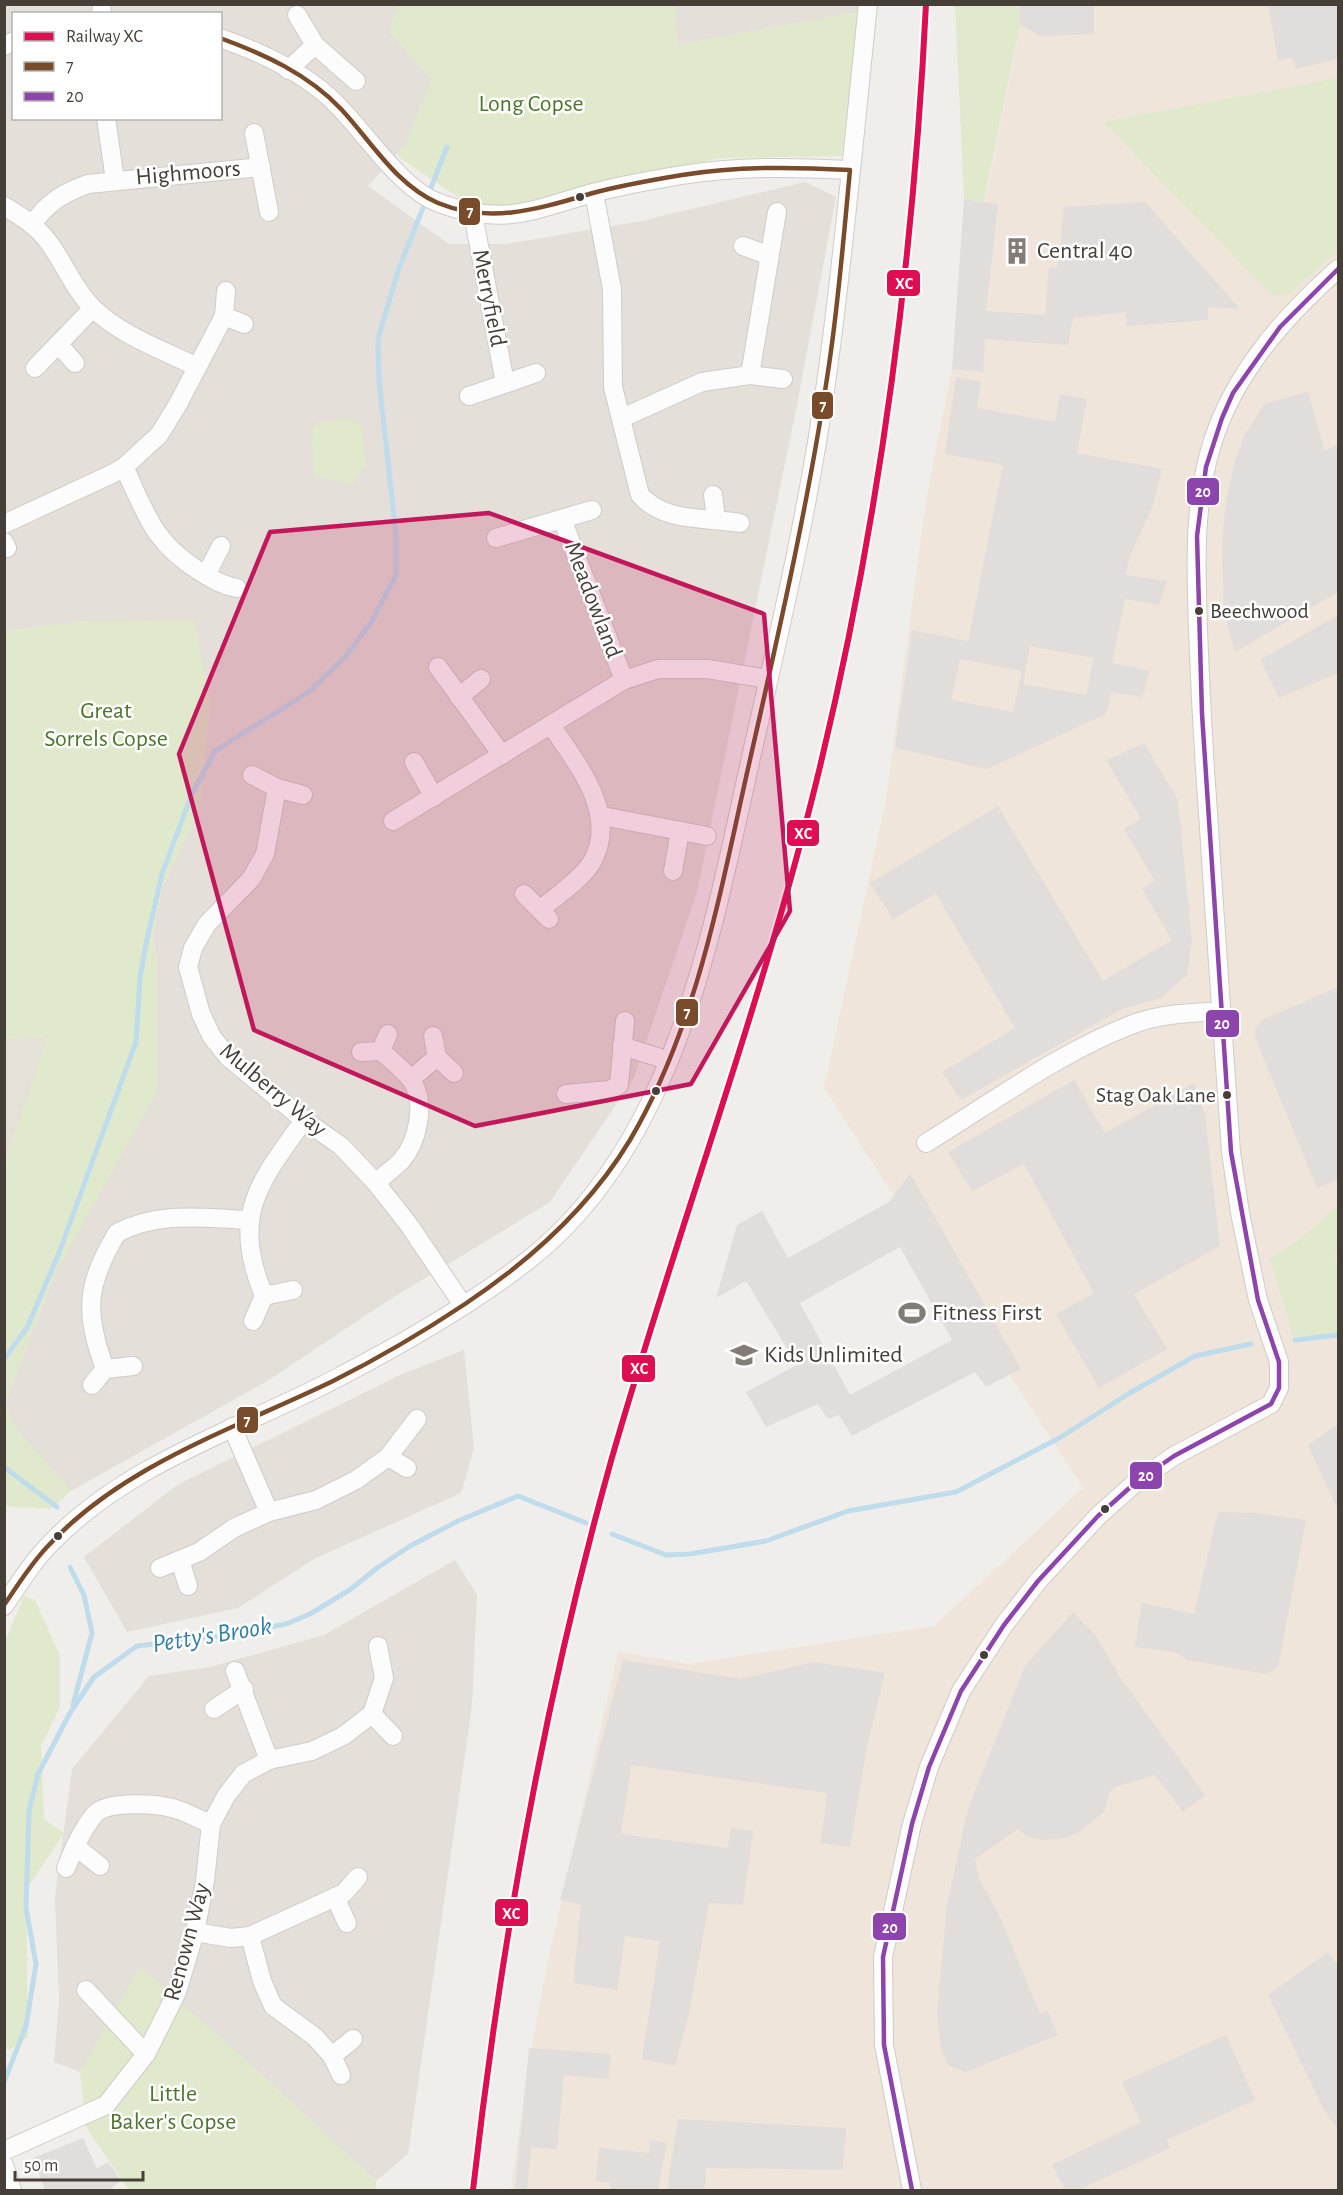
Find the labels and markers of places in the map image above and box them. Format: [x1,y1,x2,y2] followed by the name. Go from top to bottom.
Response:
[574,191,586,203] unlabelled marker
[1002,236,1032,266] building icon: Central 40
[1037,239,1133,263] place label: Central 40
[1210,600,1309,622] place label: Beechwood
[1193,605,1205,617] marker: Beechwood
[1096,1084,1216,1106] place label: Stag Oak Lane
[650,1085,662,1097] unlabelled marker
[1221,1089,1233,1101] marker: Stag Oak Lane
[897,1298,927,1328] sports icon: Fitness First
[932,1301,1042,1325] place label: Fitness First
[729,1340,759,1370] school or university icon: Kids Unlimited
[764,1343,903,1367] place label: Kids Unlimited
[1099,1503,1111,1515] unlabelled marker
[52,1530,64,1542] unlabelled marker
[978,1649,990,1661] unlabelled marker

